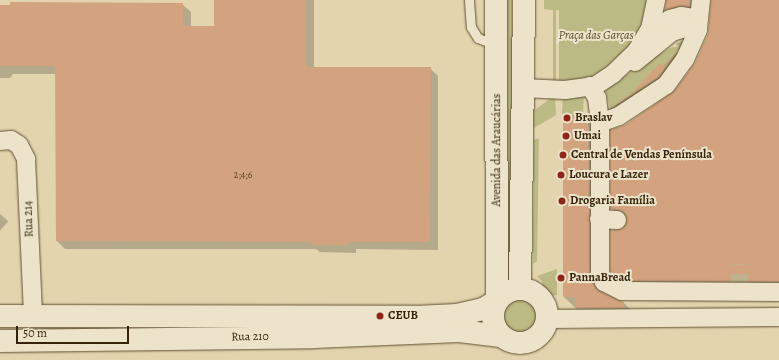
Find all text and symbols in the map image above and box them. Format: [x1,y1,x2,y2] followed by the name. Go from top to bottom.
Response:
[558,29,634,43] park label: Praça das Garças
[490,93,504,207] street label: Avenida das Araucárias
[575,111,612,125] place label: Braslav
[562,113,572,123] marker: Braslav
[574,129,601,143] place label: Umai
[561,131,571,141] marker: Umai
[571,148,712,162] place label: Central de Vendas Península
[558,150,568,160] marker: Central de Vendas Península
[569,168,648,182] place label: Loucura e Lazer
[234,169,252,181] house number: 2;4;6
[556,170,566,180] marker: Loucura e Lazer
[570,194,655,208] place label: Drogaria Família
[557,196,567,206] marker: Drogaria Família
[21,200,37,238] street label: Rua 214
[569,271,631,285] place label: PannaBread
[556,273,566,283] marker: PannaBread
[388,309,418,323] place label: CEUB
[375,311,385,321] marker: CEUB
[18,318,131,344] scale bar
[23,325,47,341] text: 50 m
[231,329,269,345] street label: Rua 210

